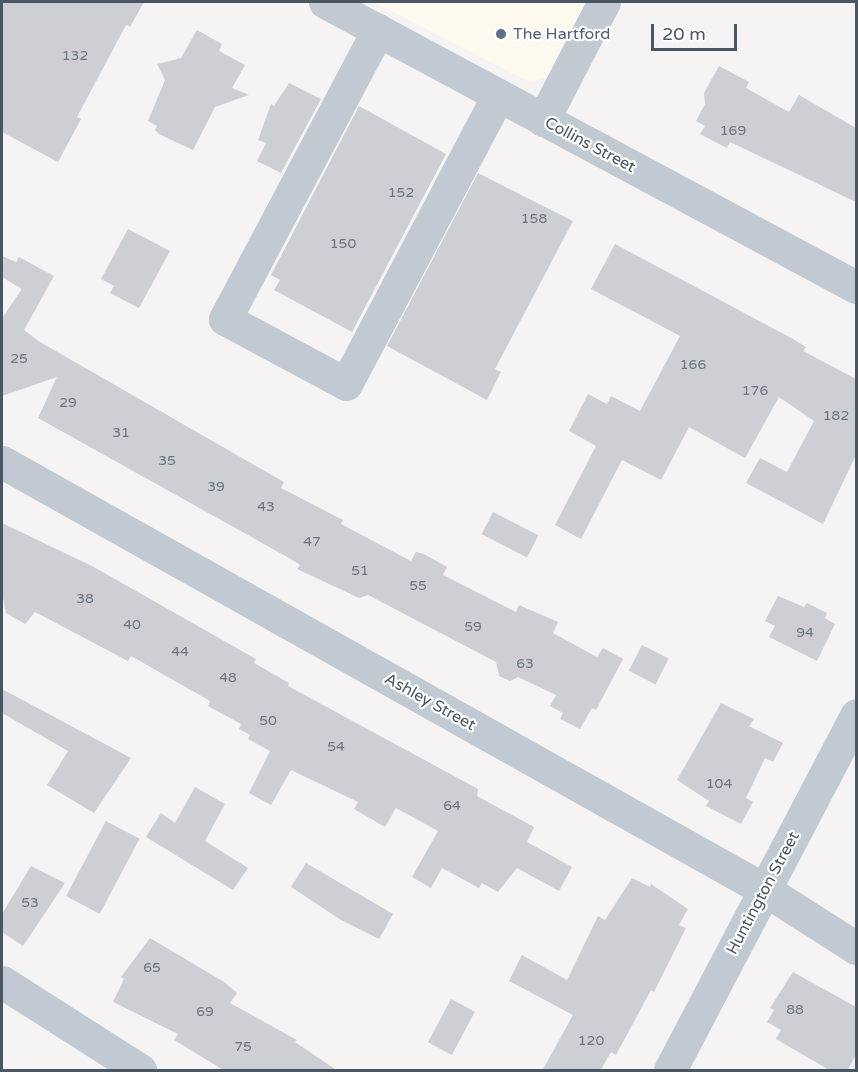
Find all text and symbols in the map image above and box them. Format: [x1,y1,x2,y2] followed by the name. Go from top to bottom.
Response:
[654,12,740,50] scale bar
[662,23,706,45] text: 20 m
[513,24,610,44] place label: The Hartford
[494,27,508,41] marker: The Hartford
[62,48,88,64] house number: 132
[541,113,639,177] street label: Collins Street
[720,123,746,139] house number: 169
[388,185,414,201] house number: 152
[521,211,547,227] house number: 158
[330,236,356,252] house number: 150
[10,351,28,367] house number: 25
[680,357,706,373] house number: 166
[742,383,768,399] house number: 176
[59,395,77,411] house number: 29
[823,408,849,424] house number: 182
[112,425,130,441] house number: 31
[158,453,176,469] house number: 35
[207,479,225,495] house number: 39
[257,499,275,515] house number: 43
[303,534,321,550] house number: 47
[351,563,369,579] house number: 51
[409,578,427,594] house number: 55
[76,591,94,607] house number: 38
[123,617,141,633] house number: 40
[464,619,482,635] house number: 59
[796,625,814,641] house number: 94
[171,644,189,660] house number: 44
[516,656,534,672] house number: 63
[381,669,479,735] street label: Ashley Street
[219,670,237,686] house number: 48
[259,713,277,729] house number: 50
[327,739,345,755] house number: 54
[706,776,732,792] house number: 104
[443,798,461,814] house number: 64
[722,828,804,958] street label: Huntington Street
[21,895,39,911] house number: 53
[143,960,161,976] house number: 65
[786,1002,804,1018] house number: 88
[196,1004,214,1020] house number: 69
[578,1033,604,1049] house number: 120
[234,1039,252,1055] house number: 75

